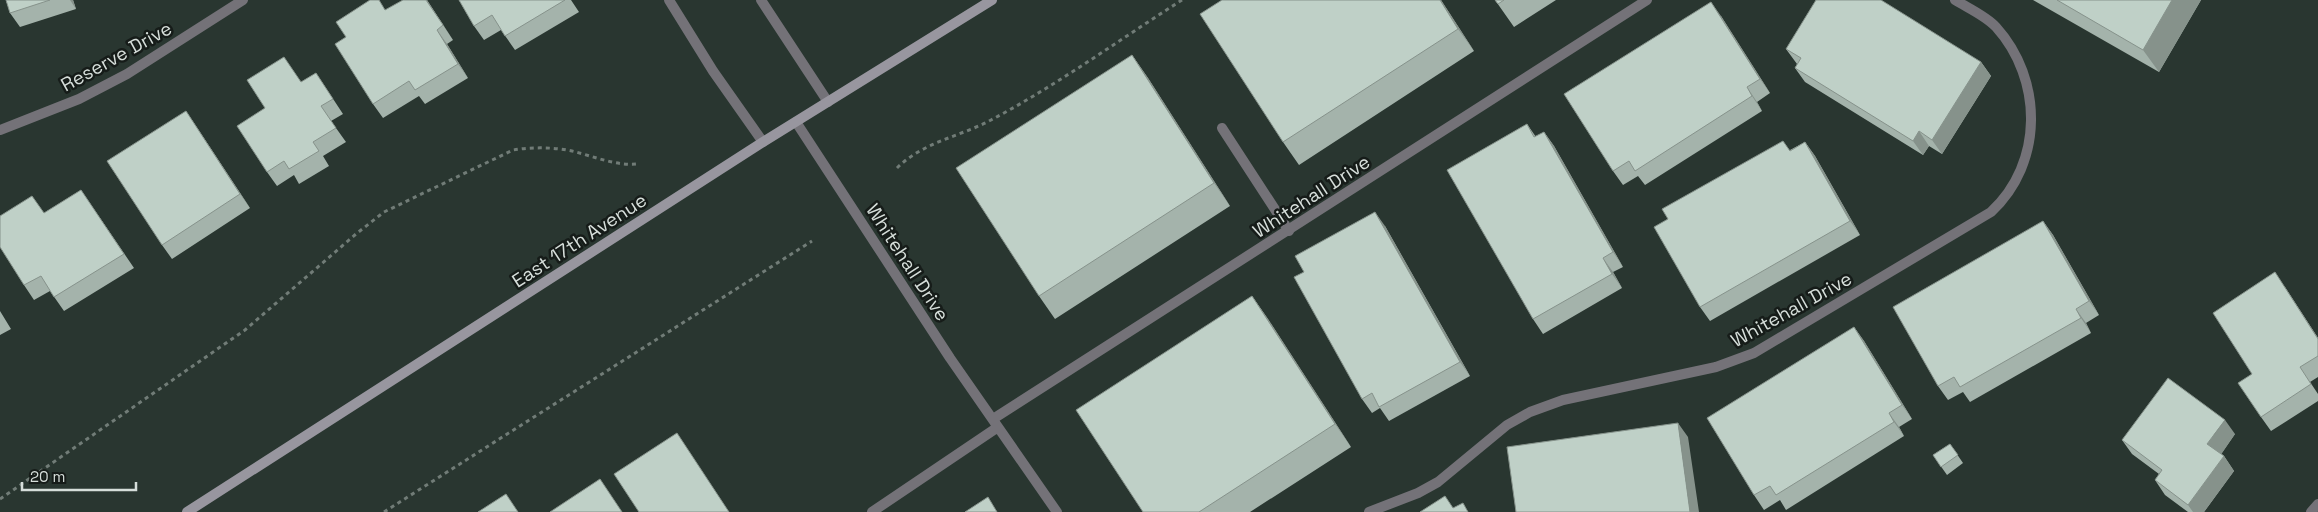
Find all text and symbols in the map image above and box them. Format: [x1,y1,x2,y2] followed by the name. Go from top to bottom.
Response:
[56,16,176,97] street label: Reserve Drive
[1248,149,1375,244] street label: Whitehall Drive
[507,188,651,293] street label: East 17th Avenue
[860,199,955,326] street label: Whitehall Drive
[1726,266,1856,353] street label: Whitehall Drive
[22,460,136,492] scale bar
[30,467,65,486] text: 20 m

